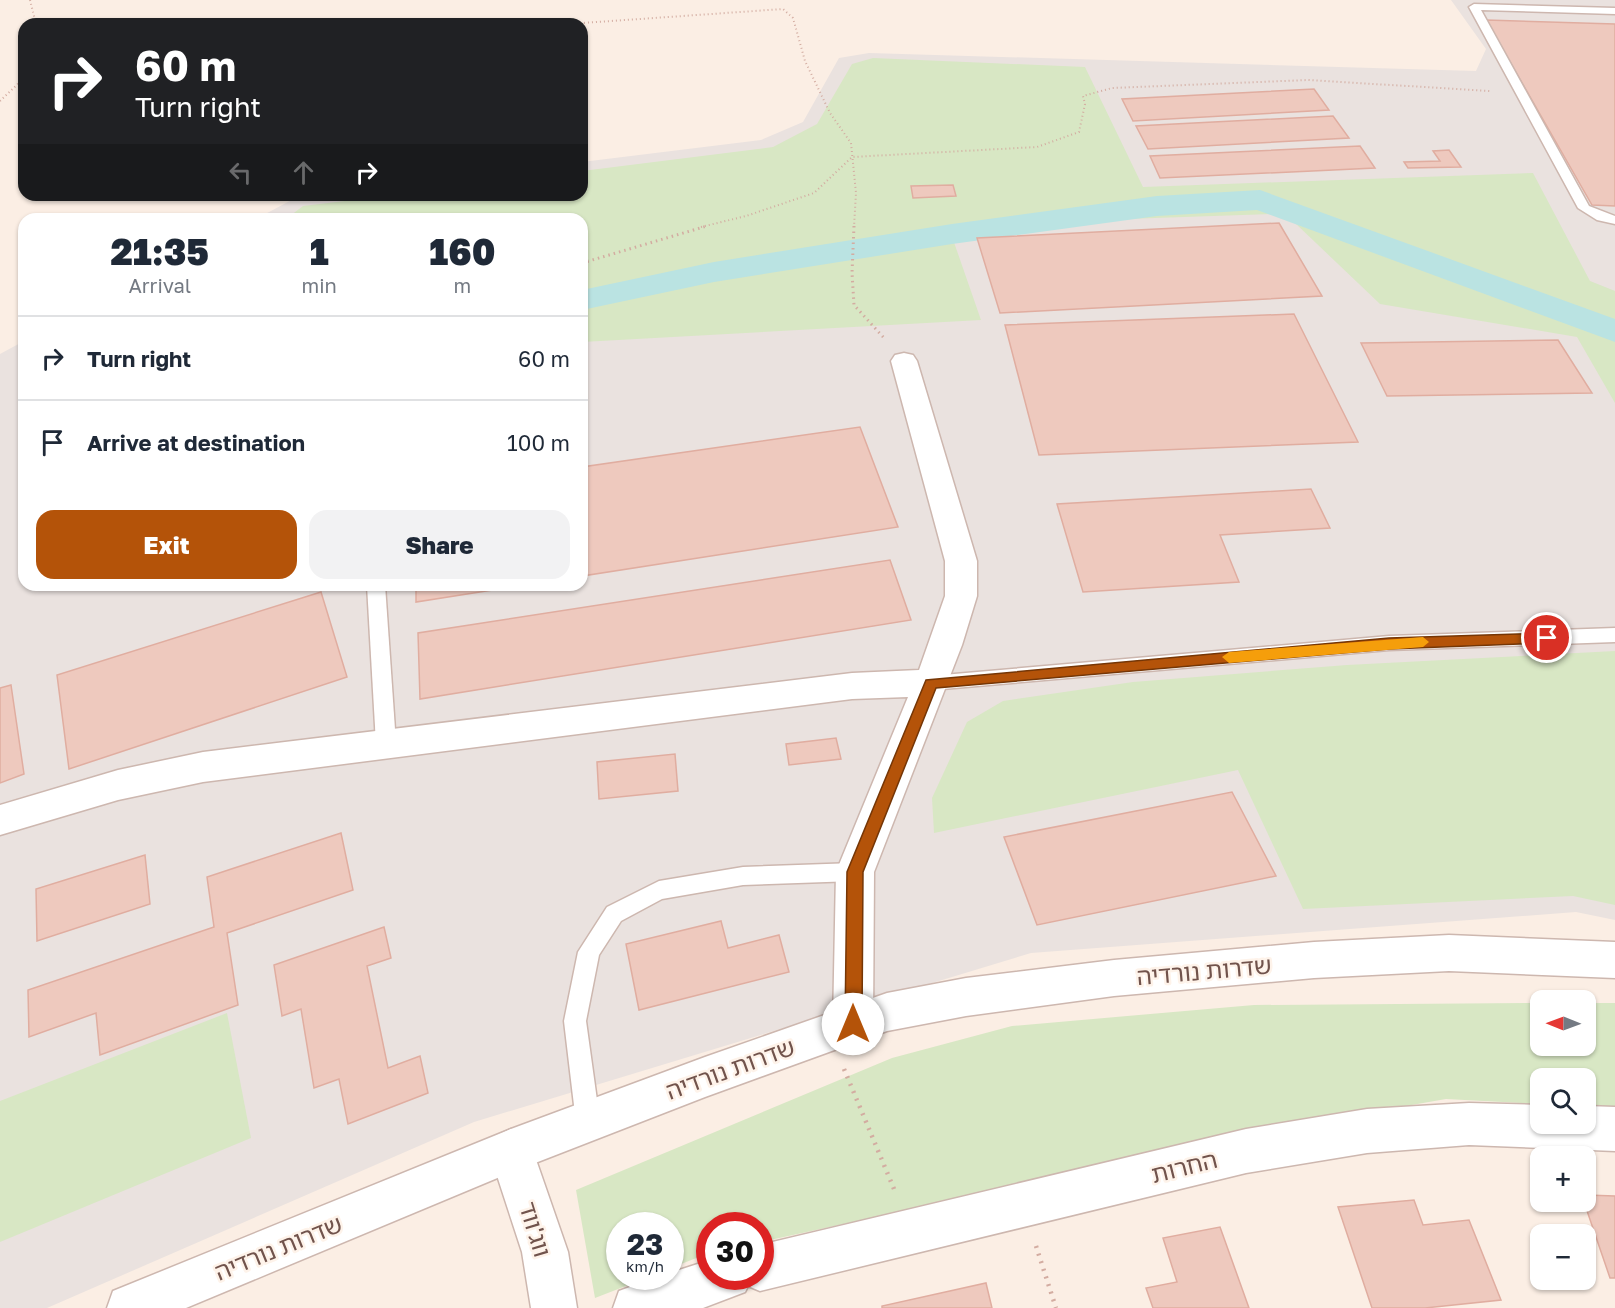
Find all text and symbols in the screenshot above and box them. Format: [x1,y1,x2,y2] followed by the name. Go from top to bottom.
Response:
[135,40,236,90] text: 60 m
[36,42,114,120] icon: right
[135,91,261,123] text: Turn right
[224,156,257,189] icon: left
[287,156,320,189] icon: ahead
[350,156,383,189] icon: right
[110,230,209,273] text: 21:35
[310,230,329,273] text: 1
[429,230,496,273] text: 160
[128,273,191,297] text: Arrival
[302,273,337,297] text: min
[454,273,471,297] text: m
[36,342,69,375] icon: right
[87,345,191,372] text: Turn right
[518,345,570,372] text: 60 m
[36,426,69,459] icon: arrive
[87,429,305,456] text: Arrive at destination
[507,429,570,456] text: 100 m
[36,510,297,579] button: Exit
[309,510,570,579] button: Share
[1521,612,1572,663] pin
[1530,621,1563,654] icon: arrive
[1135,950,1273,990] street label: שדרות נורדיה
[1530,990,1596,1056] north arrow
[1530,990,1596,1290] map controls
[821,992,885,1056] position arrow
[662,1031,798,1105] street label: שדרות נורדיה
[1530,1068,1596,1134] button: search
[1148,1144,1220,1188] street label: החרות
[1530,1146,1596,1212] button: +
[514,1198,558,1260] street label: ווג'ווד
[210,1208,346,1286] street label: שדרות נורדיה
[696,1212,774,1290] speed limit sign: 30
[1530,1224,1596,1290] button: −
[627,1226,663,1262] text: 23
[626,1257,664,1275] text: km/h

